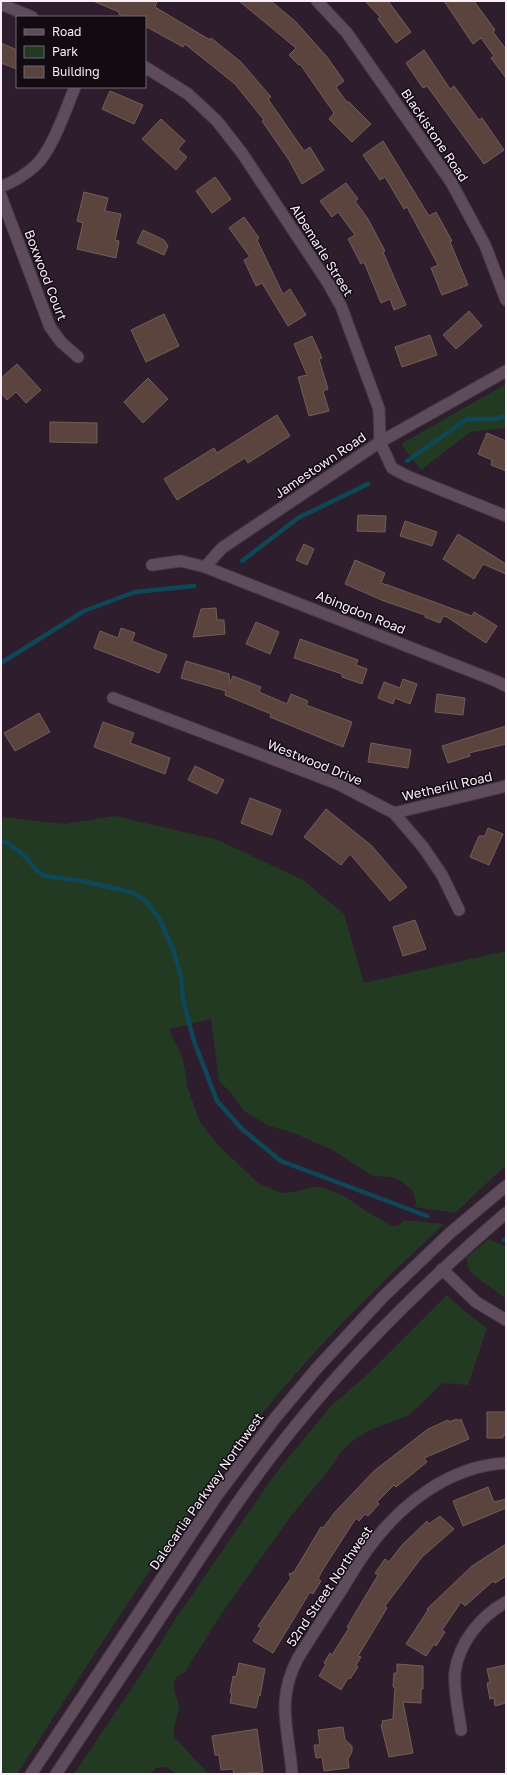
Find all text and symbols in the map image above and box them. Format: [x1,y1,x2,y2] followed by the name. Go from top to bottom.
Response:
[16,16,146,88] legend
[52,24,81,39] text: Road
[52,44,78,59] text: Park
[52,64,100,79] text: Building
[398,85,472,185] street label: Blackistone Road
[287,201,357,299] street label: Albemarle Street
[21,227,71,323] street label: Boxwood Court
[271,428,369,502] street label: Jamestown Road
[314,587,408,637] street label: Abingdon Road
[265,736,365,788] street label: Westwood Drive
[400,768,494,804] street label: Wetherill Road
[146,1409,266,1573] street label: Dalecarlia Parkway Northwest
[283,1523,375,1649] street label: 52nd Street Northwest

